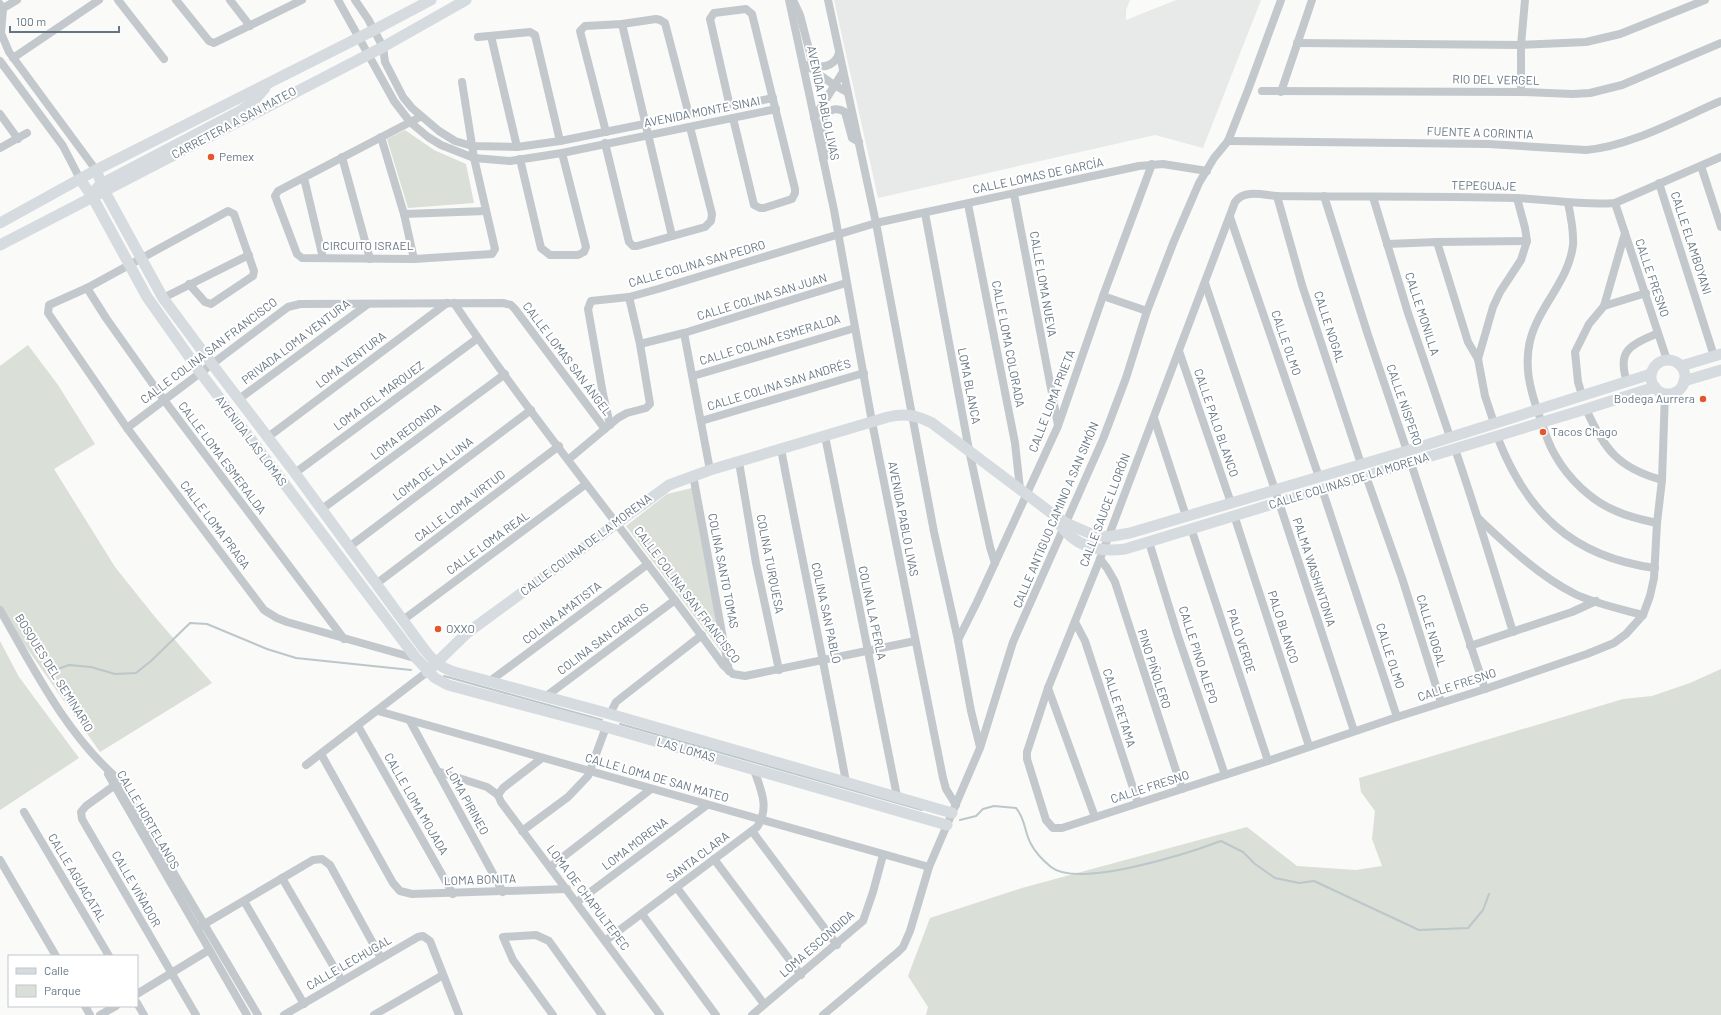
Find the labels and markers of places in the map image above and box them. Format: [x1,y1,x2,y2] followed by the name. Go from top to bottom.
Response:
[219,149,254,163] place label: Pemex
[206,152,216,162] marker: Pemex
[1614,391,1695,405] place label: Bodega Aurrera
[1698,394,1708,404] marker: Bodega Aurrera
[1551,424,1618,438] place label: Tacos Chago
[1538,427,1548,437] marker: Tacos Chago
[446,621,475,635] place label: OXXO
[433,624,443,634] marker: OXXO

